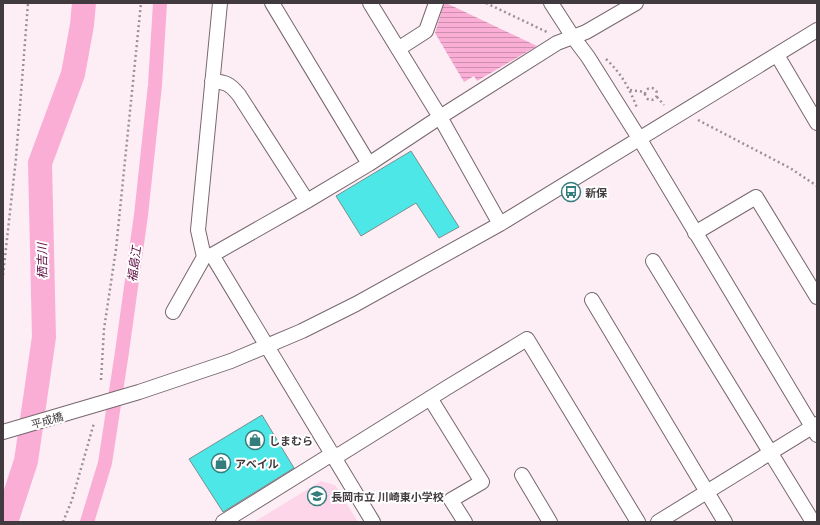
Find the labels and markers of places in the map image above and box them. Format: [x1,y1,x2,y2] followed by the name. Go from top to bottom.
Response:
[560,181,582,203] bus stop icon: 新保
[585,186,608,199] place label: 新保
[244,429,266,451] shop icon: しまむら
[269,434,313,447] place label: しまむら
[210,452,232,474] shop icon: アベイル
[235,457,279,470] place label: アベイル
[306,485,328,507] school or university icon: 長岡市立 川崎東小学校
[331,490,444,503] place label: 長岡市立 川崎東小学校

